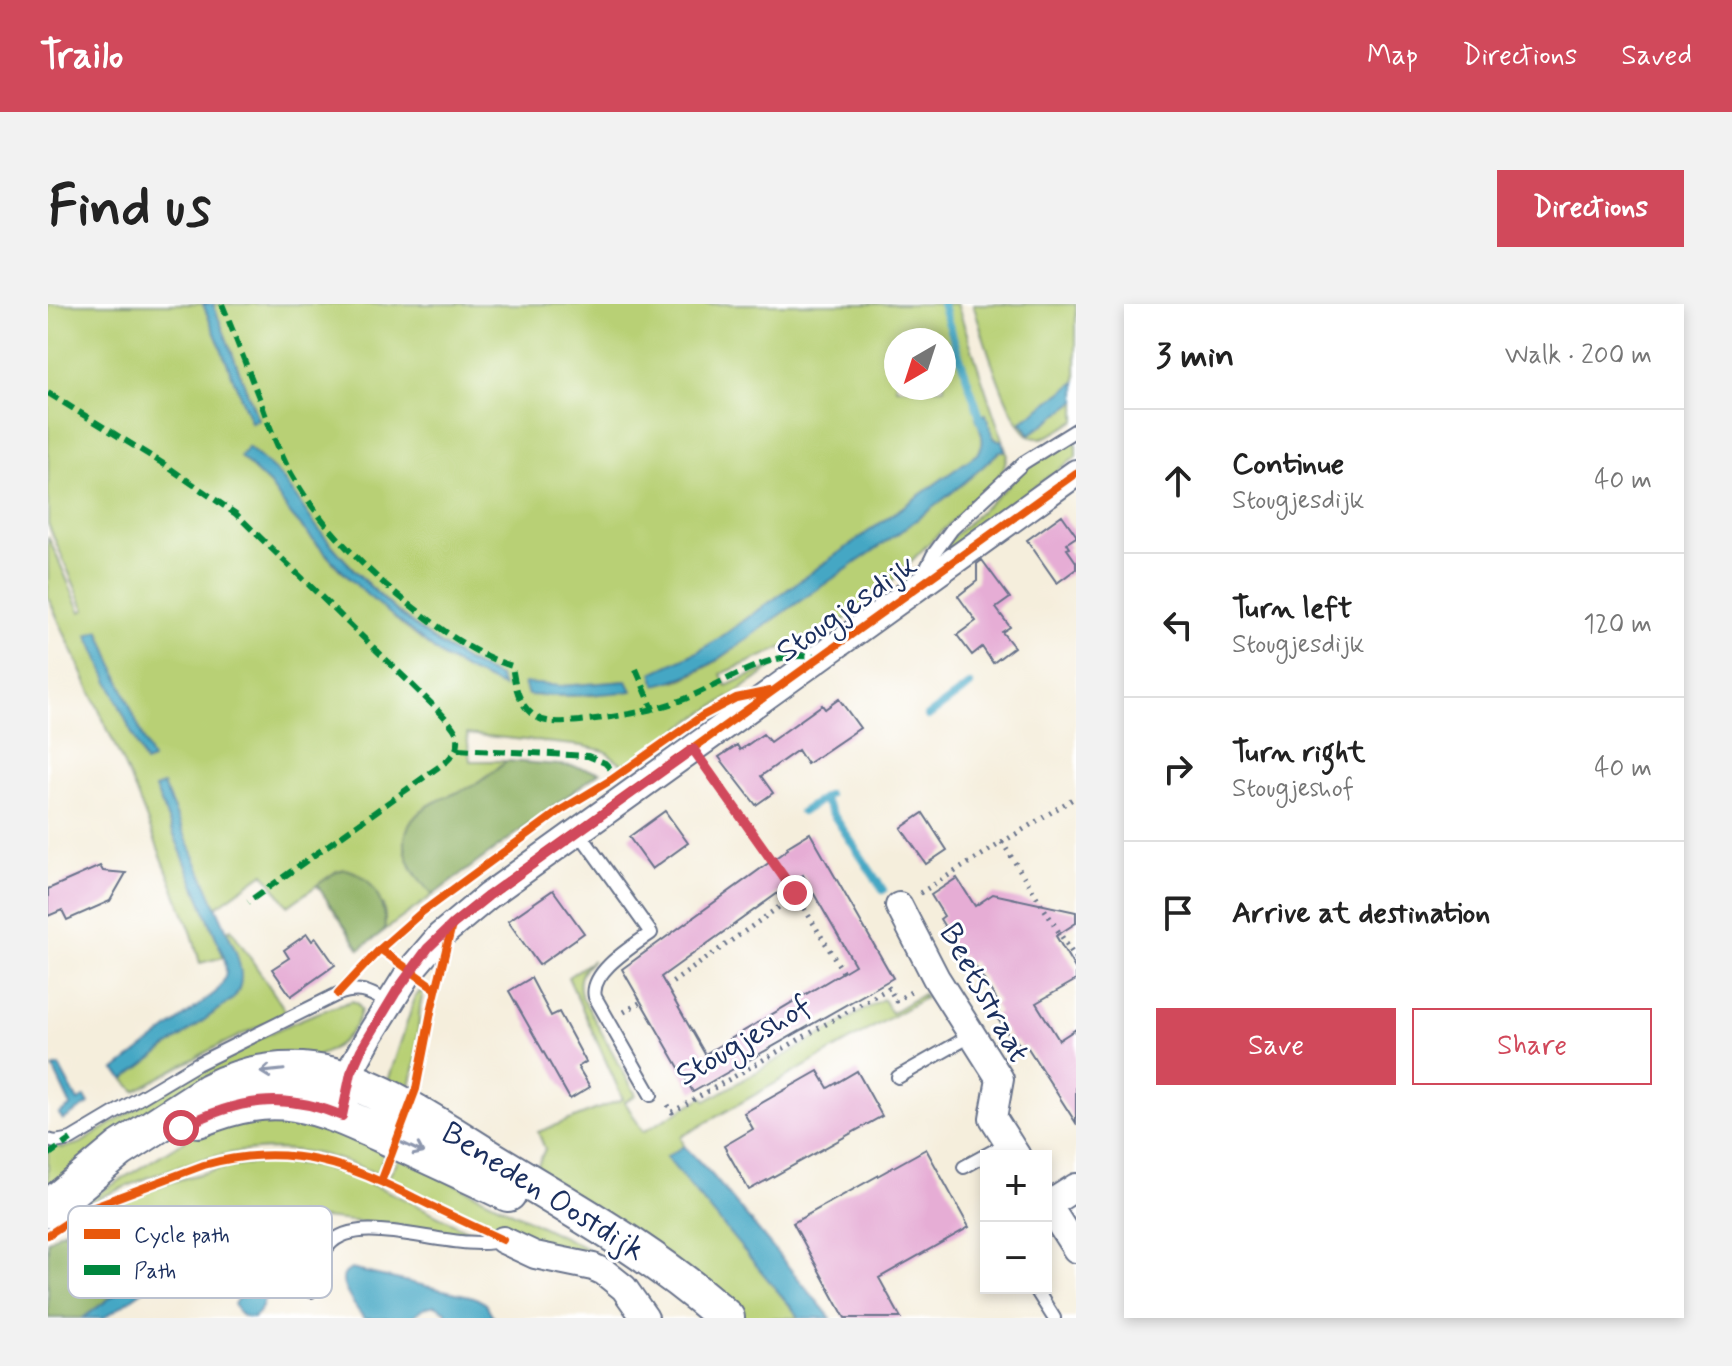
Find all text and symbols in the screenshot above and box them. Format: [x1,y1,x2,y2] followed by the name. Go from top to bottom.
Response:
[40,32,123,81] text: Trailo
[1367,38,1418,75] text: Map
[1462,38,1577,75] text: Directions
[1621,38,1692,75] text: Saved
[1497,170,1684,247] button: Directions
[48,172,211,245] text: Find us
[884,328,956,400] north arrow
[1156,334,1234,379] text: 3 min
[1505,339,1652,373] text: Walk · 200 m
[1232,445,1344,484] text: Continue
[1156,459,1200,503] icon: ahead
[1594,464,1652,498] text: 40 m
[1232,484,1364,518] text: Stougjesdijk
[768,545,927,675] street label: Stougjesdijk
[1232,589,1352,628] text: Turn left
[1156,603,1200,647] icon: left
[1583,608,1652,642] text: 120 m
[1232,628,1364,662] text: Stougjesdijk
[1232,733,1365,772] text: Turn right
[1156,747,1200,791] icon: right
[1594,752,1652,786] text: 40 m
[1232,772,1354,806] text: Stougjeshof
[777,875,813,911] route end
[1156,891,1200,935] icon: arrive
[1232,894,1490,933] text: Arrive at destination
[929,916,1039,1070] street label: Beetsstraat
[668,985,821,1098] street label: Stougjeshof
[1156,1008,1396,1085] button: Save
[1412,1008,1652,1085] button: Share
[259,1064,286,1079] one-way arrow
[163,1110,199,1146] route start
[433,1113,653,1271] street label: Beneden Oostdijk
[400,1141,424,1156] one-way arrow
[980,1150,1052,1294] map controls
[980,1150,1052,1222] button: +
[68,1206,332,1298] legend
[134,1222,230,1250] text: Cycle path
[980,1222,1052,1294] button: −
[134,1258,176,1286] text: Path

